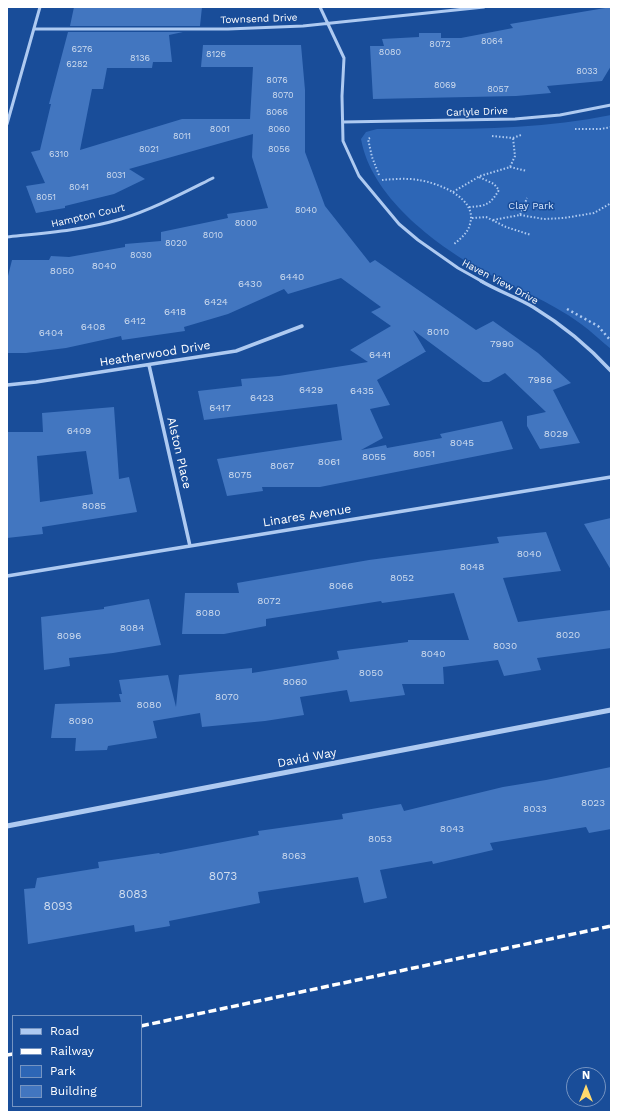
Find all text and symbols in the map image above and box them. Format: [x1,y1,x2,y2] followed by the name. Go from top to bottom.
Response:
[220,12,298,26] street label: Townsend Drive
[481,36,503,46] house number: 8064
[429,39,451,49] house number: 8072
[72,44,92,54] house number: 6276
[379,47,401,57] house number: 8080
[206,49,226,59] house number: 8126
[130,53,150,63] house number: 8136
[66,59,88,69] house number: 6282
[576,66,598,76] house number: 8033
[266,75,288,85] house number: 8076
[434,80,456,90] house number: 8069
[487,84,509,94] house number: 8057
[272,90,294,100] house number: 8070
[446,105,508,119] street label: Carlyle Drive
[266,107,288,117] house number: 8066
[210,124,230,134] house number: 8001
[268,124,290,134] house number: 8060
[173,131,191,141] house number: 8011
[139,144,159,154] house number: 8021
[268,144,290,154] house number: 8056
[49,149,69,159] house number: 6310
[106,170,126,180] house number: 8031
[69,182,89,192] house number: 8041
[36,192,56,202] house number: 8051
[508,200,554,212] park label: Clay Park
[50,202,126,230] street label: Hampton Court
[295,205,317,215] house number: 8040
[235,218,257,228] house number: 8000
[203,230,223,240] house number: 8010
[165,238,187,248] house number: 8020
[130,250,152,260] house number: 8030
[460,257,540,307] street label: Haven View Drive
[92,260,116,272] house number: 8040
[50,265,74,277] house number: 8050
[280,271,304,283] house number: 6440
[238,278,262,290] house number: 6430
[204,296,228,308] house number: 6424
[164,306,186,318] house number: 6418
[124,315,146,327] house number: 6412
[81,321,105,333] house number: 6408
[427,326,449,338] house number: 8010
[39,327,63,339] house number: 6404
[98,338,212,370] street label: Heatherwood Drive
[490,338,514,350] house number: 7990
[369,349,391,361] house number: 6441
[528,374,552,386] house number: 7986
[299,384,323,396] house number: 6429
[350,385,374,397] house number: 6435
[250,392,274,404] house number: 6423
[209,402,231,414] house number: 6417
[164,416,194,490] street label: Alston Place
[67,425,91,437] house number: 6409
[544,428,568,440] house number: 8029
[450,437,474,449] house number: 8045
[413,448,435,460] house number: 8051
[362,451,386,463] house number: 8055
[318,456,340,468] house number: 8061
[270,460,294,472] house number: 8067
[228,469,252,481] house number: 8075
[82,500,106,512] house number: 8085
[262,502,352,530] street label: Linares Avenue
[517,548,541,560] house number: 8040
[460,561,484,573] house number: 8048
[390,572,414,584] house number: 8052
[329,580,353,592] house number: 8066
[257,595,281,607] house number: 8072
[196,607,220,619] house number: 8080
[120,622,144,634] house number: 8084
[556,629,580,641] house number: 8020
[57,630,81,642] house number: 8096
[493,640,517,652] house number: 8030
[421,648,445,660] house number: 8040
[359,667,383,679] house number: 8050
[283,676,307,688] house number: 8060
[215,691,239,703] house number: 8070
[137,699,161,711] house number: 8080
[69,715,93,727] house number: 8090
[276,745,338,771] street label: David Way
[581,797,605,809] house number: 8023
[523,803,547,815] house number: 8033
[440,823,464,835] house number: 8043
[368,833,392,845] house number: 8053
[282,850,306,862] house number: 8063
[209,869,237,883] house number: 8073
[118,887,148,901] house number: 8083
[43,899,73,913] house number: 8093
[12,1015,142,1107] legend
[50,1024,79,1038] text: Road
[50,1044,94,1058] text: Railway
[50,1064,76,1078] text: Park
[566,1067,606,1107] north arrow
[582,1069,590,1082] text: N
[50,1084,97,1098] text: Building

